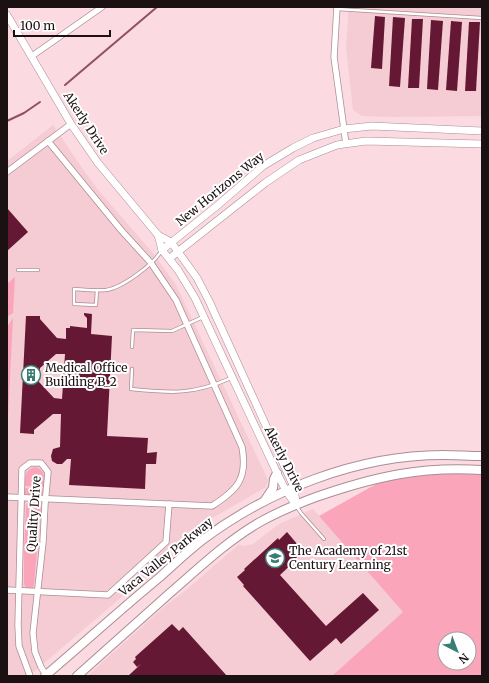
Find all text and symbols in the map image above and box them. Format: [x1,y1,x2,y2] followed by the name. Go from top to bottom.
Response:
[14,12,110,38] scale bar
[20,18,55,33] text: 100 m
[60,88,112,157] street label: Akerly Drive
[173,148,267,229] street label: New Horizons Way
[45,360,128,389] place label: Medical Office Building B_2
[20,364,42,386] building icon: Medical Office Building B_2
[261,423,307,494] street label: Akerly Drive
[23,475,44,552] street label: Quality Drive
[115,514,216,600] street label: Vaca Valley Parkway
[289,543,408,572] place label: The Academy of 21st Century Learning
[264,547,286,569] school or university icon: The Academy of 21st Century Learning
[437,631,477,671] north arrow
[456,650,472,667] text: N

